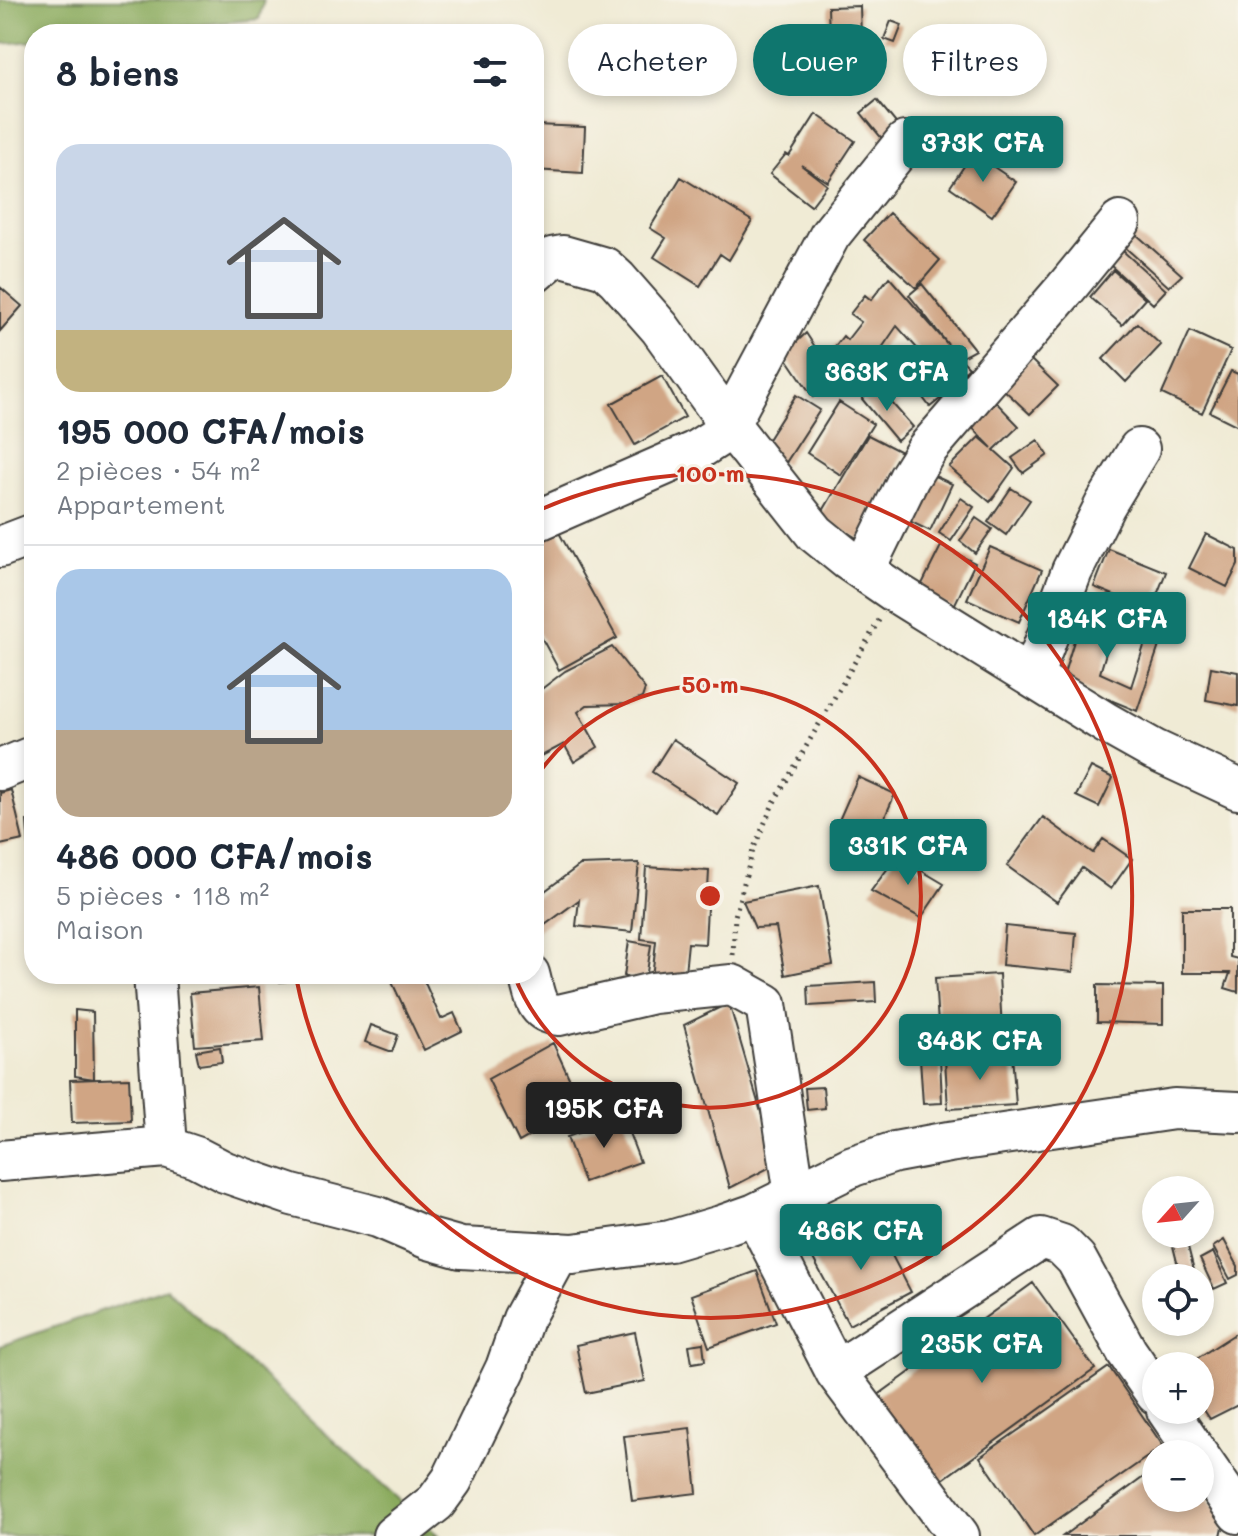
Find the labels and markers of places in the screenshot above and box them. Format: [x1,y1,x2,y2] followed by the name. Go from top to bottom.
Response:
[900,116,1066,184] pin: 373K CFA
[804,345,970,413] pin: 363K CFA
[1024,592,1190,660] pin: 184K CFA
[825,819,991,887] pin: 331K CFA
[696,882,724,910] centre of rings
[897,1014,1063,1082] pin: 348K CFA
[521,1082,687,1150] pin: 195K CFA
[778,1204,944,1272] pin: 486K CFA
[899,1317,1065,1385] pin: 235K CFA

